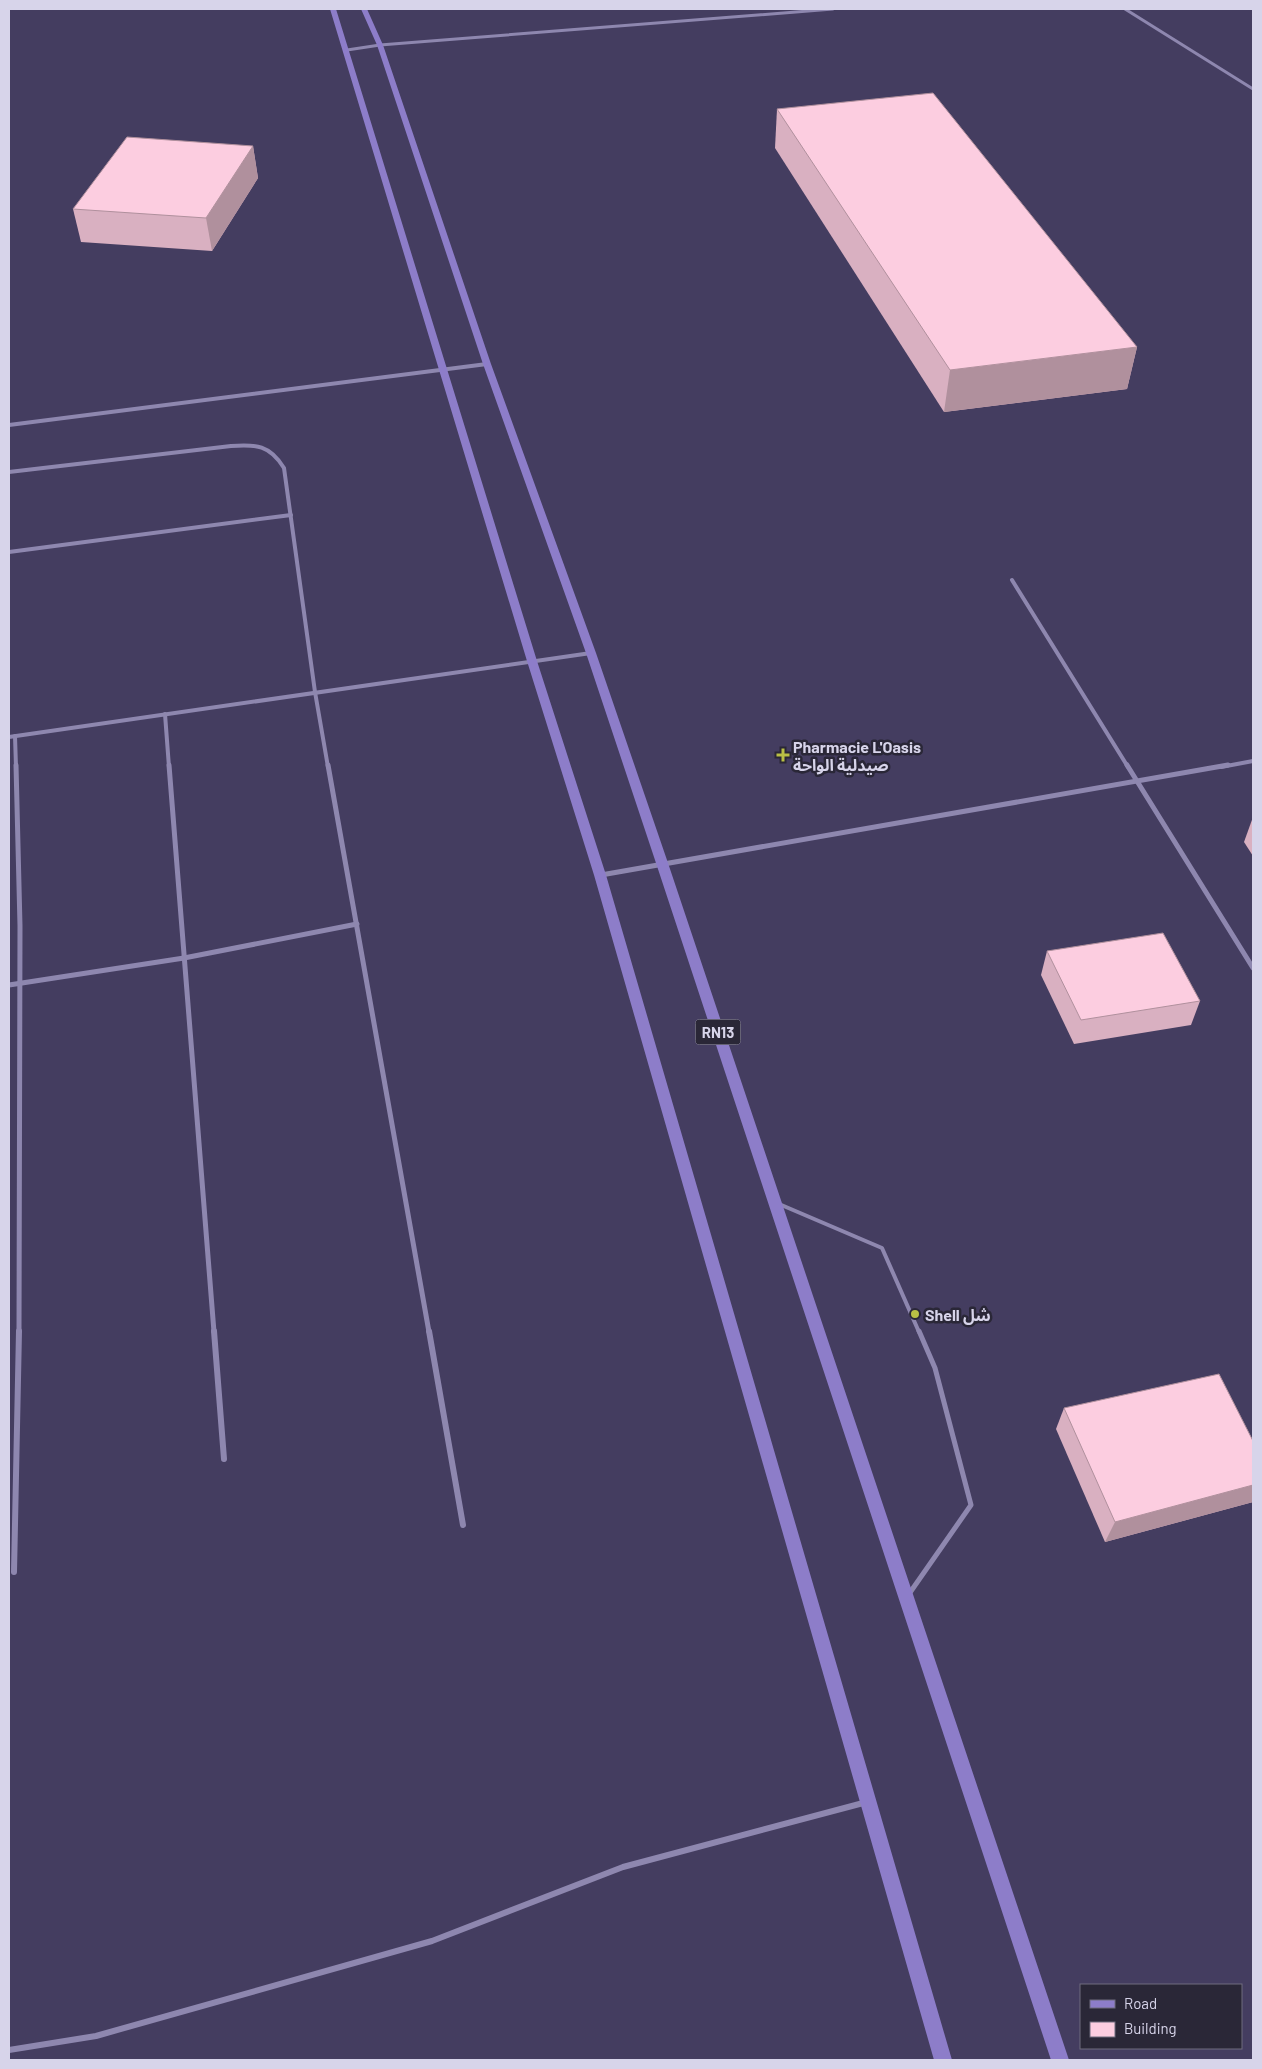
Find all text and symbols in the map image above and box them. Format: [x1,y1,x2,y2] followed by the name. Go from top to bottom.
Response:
[793,737,921,775] place label: Pharmacie L'Oasis صيدلية الواحة
[777,749,789,761] marker: Pharmacie L'Oasis صيدلية الواحة
[696,1020,740,1044] road number: RN13
[925,1305,991,1325] place label: Shell شل
[909,1308,921,1320] marker: Shell شل
[1080,1984,1242,2049] legend
[1124,1994,1157,2012] text: Road
[1124,2019,1177,2037] text: Building

